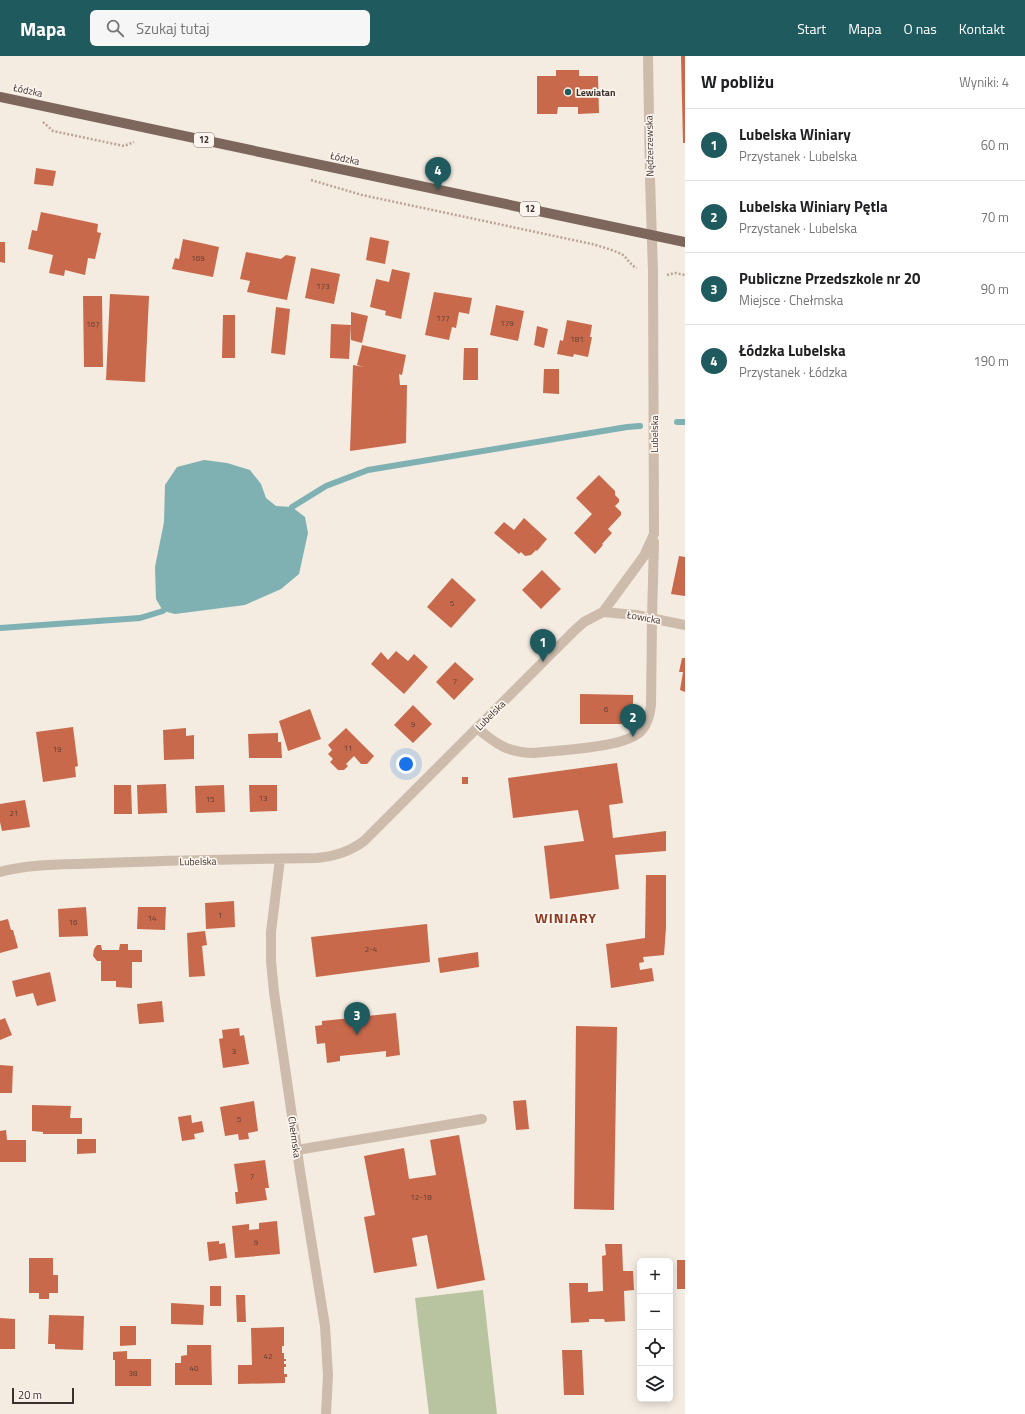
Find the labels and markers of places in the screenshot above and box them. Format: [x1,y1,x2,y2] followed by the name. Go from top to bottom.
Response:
[576,85,616,100] place label: Lewiatan
[563,87,573,97] marker: Lewiatan
[425,157,451,190] pin: 4
[530,629,556,662] pin: 1
[620,704,646,737] pin: 2
[344,1002,370,1035] pin: 3

